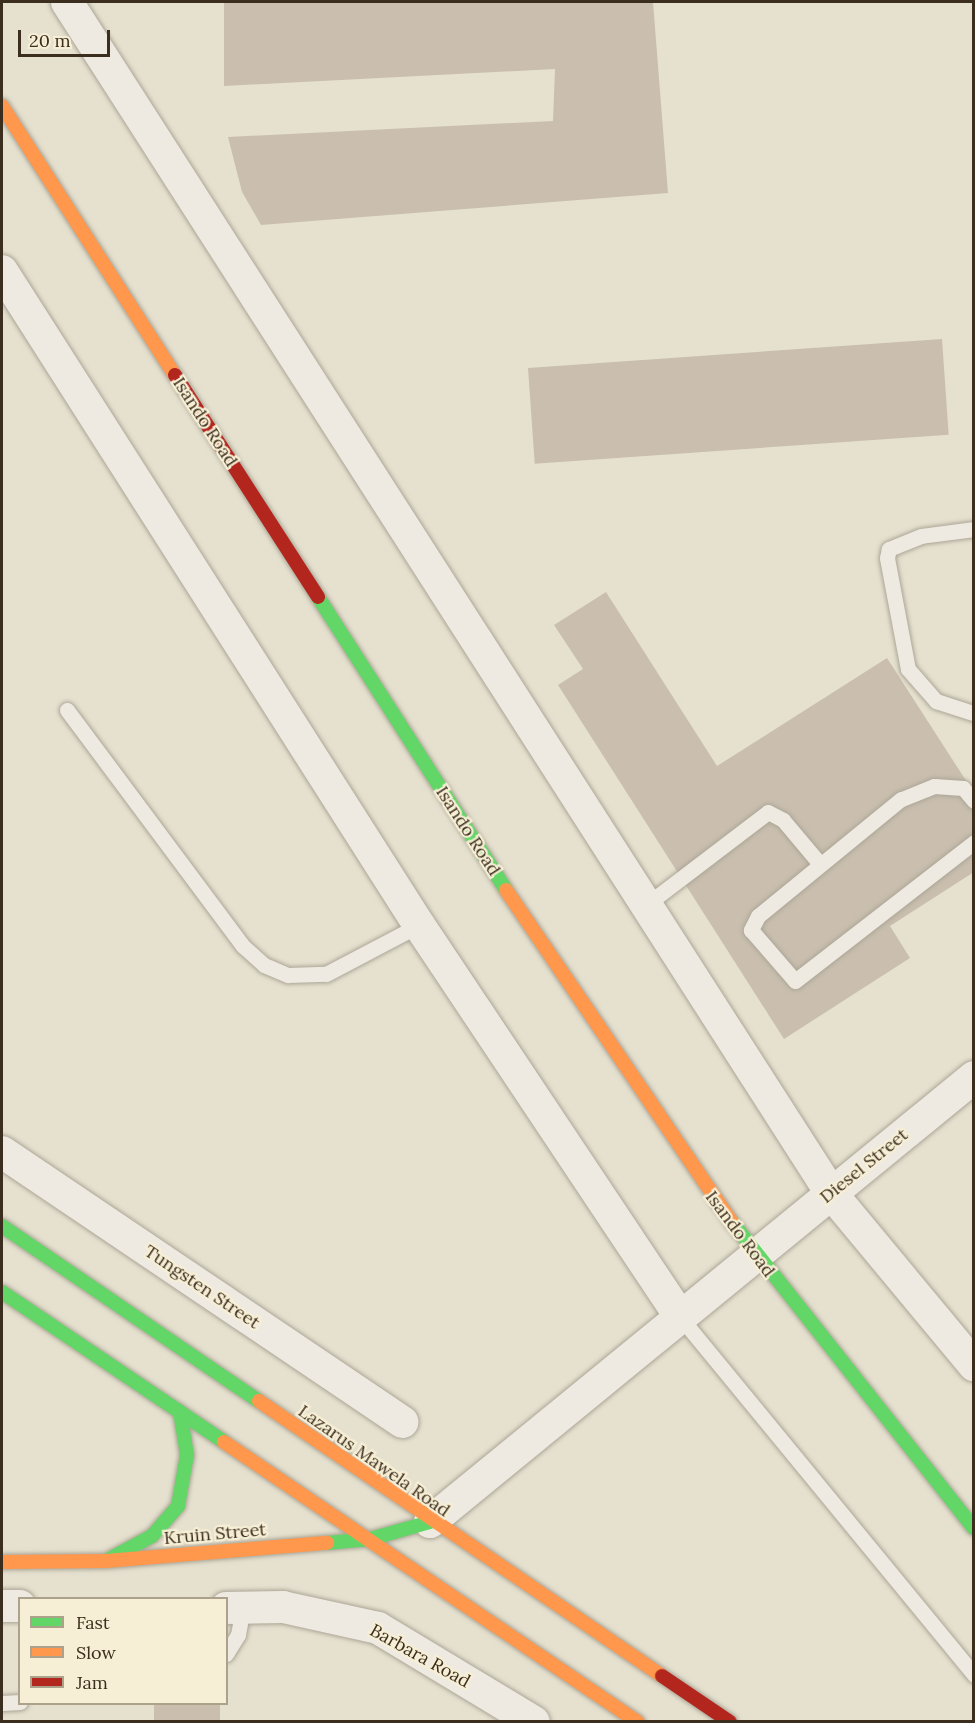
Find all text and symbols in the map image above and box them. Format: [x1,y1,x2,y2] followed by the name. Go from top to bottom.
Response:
[21,18,112,56] scale bar
[29,29,71,52] text: 20 m
[168,373,242,471] street label: Isando Road
[431,782,505,880] street label: Isando Road
[816,1124,912,1208] street label: Diesel Street
[701,1187,779,1281] street label: Isando Road
[140,1240,264,1334] street label: Tungsten Street
[294,1400,454,1522] street label: Lazarus Mawela Road
[163,1519,267,1549] street label: Kruin Street
[18,1597,228,1705] legend
[76,1611,110,1634] text: Fast
[366,1620,474,1692] street label: Barbara Road
[76,1641,116,1664] text: Slow
[76,1671,108,1694] text: Jam

